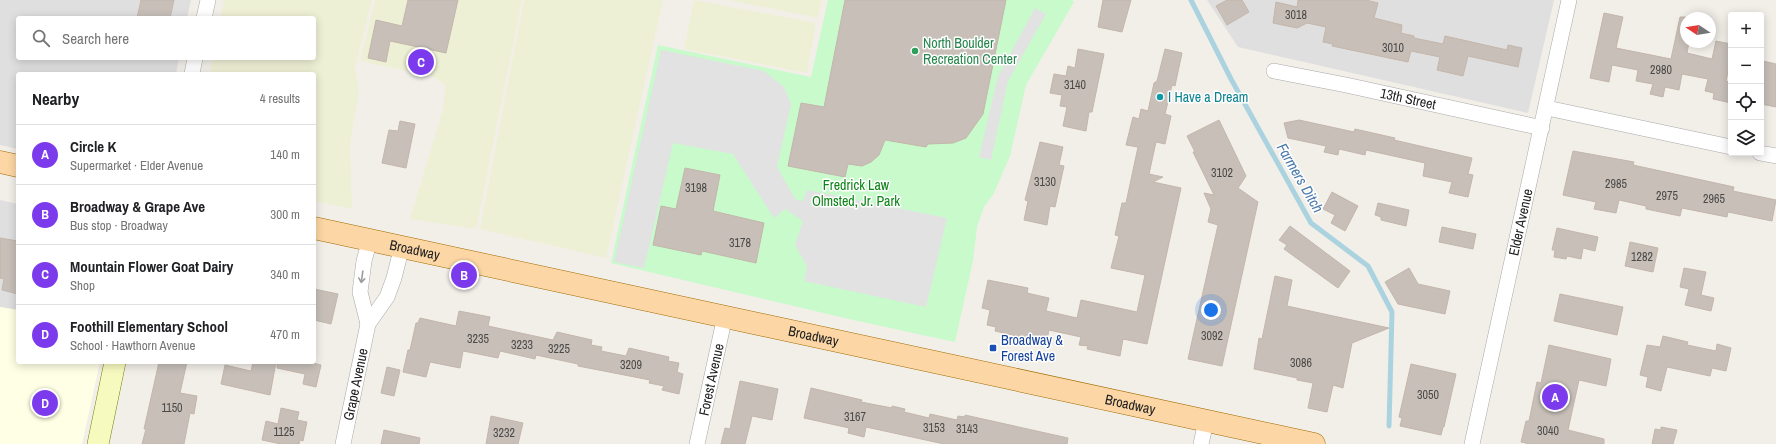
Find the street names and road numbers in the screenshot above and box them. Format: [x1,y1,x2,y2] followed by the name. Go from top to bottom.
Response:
[1379,84,1438,113] street label: 13th Street
[1504,187,1537,257] street label: Elder Avenue
[388,236,442,264] street label: Broadway
[787,322,841,350] street label: Broadway
[694,342,728,417] street label: Forest Avenue
[339,347,372,422] street label: Grape Avenue
[1103,390,1157,419] street label: Broadway

